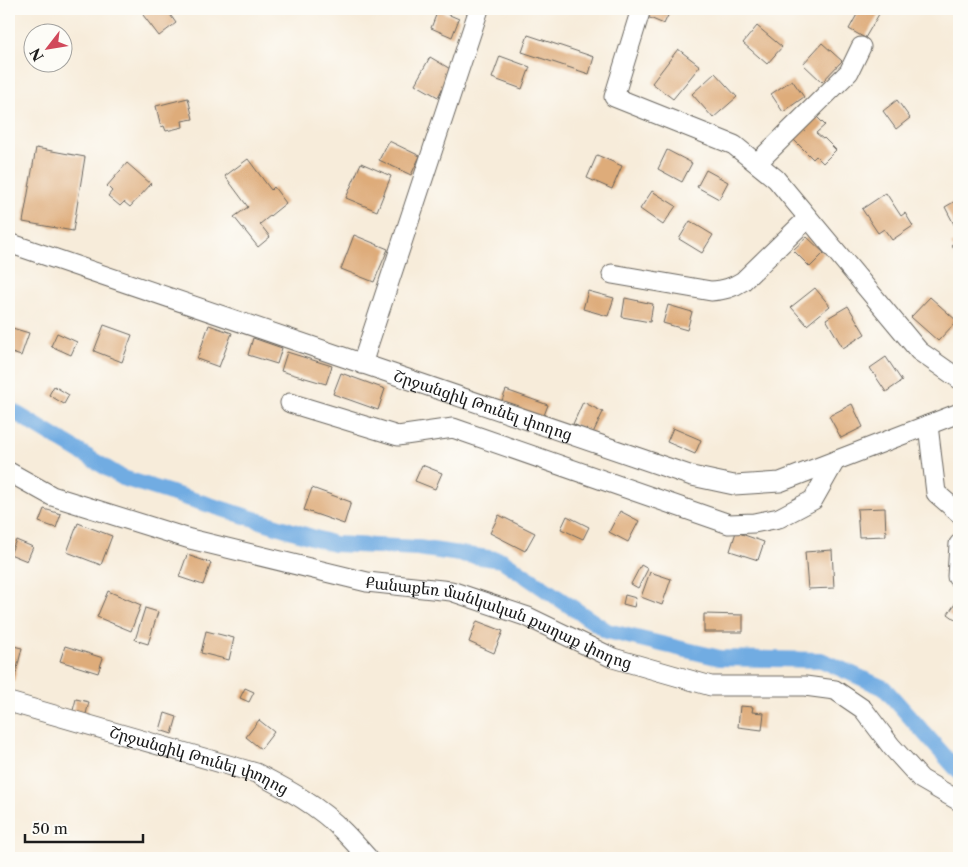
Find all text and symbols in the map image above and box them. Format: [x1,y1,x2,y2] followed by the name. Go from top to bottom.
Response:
[22,22,72,72] north arrow
[26,45,48,65] text: N
[391,365,575,445] street label: Շրջանցիկ Թունել փողոց
[365,572,634,673] street label: Քանաքեռ մանկական քաղաք փողոց
[107,721,292,799] street label: Շրջանցիկ Թունել փողոց
[25,812,142,844] scale bar
[32,819,68,838] text: 50 m

